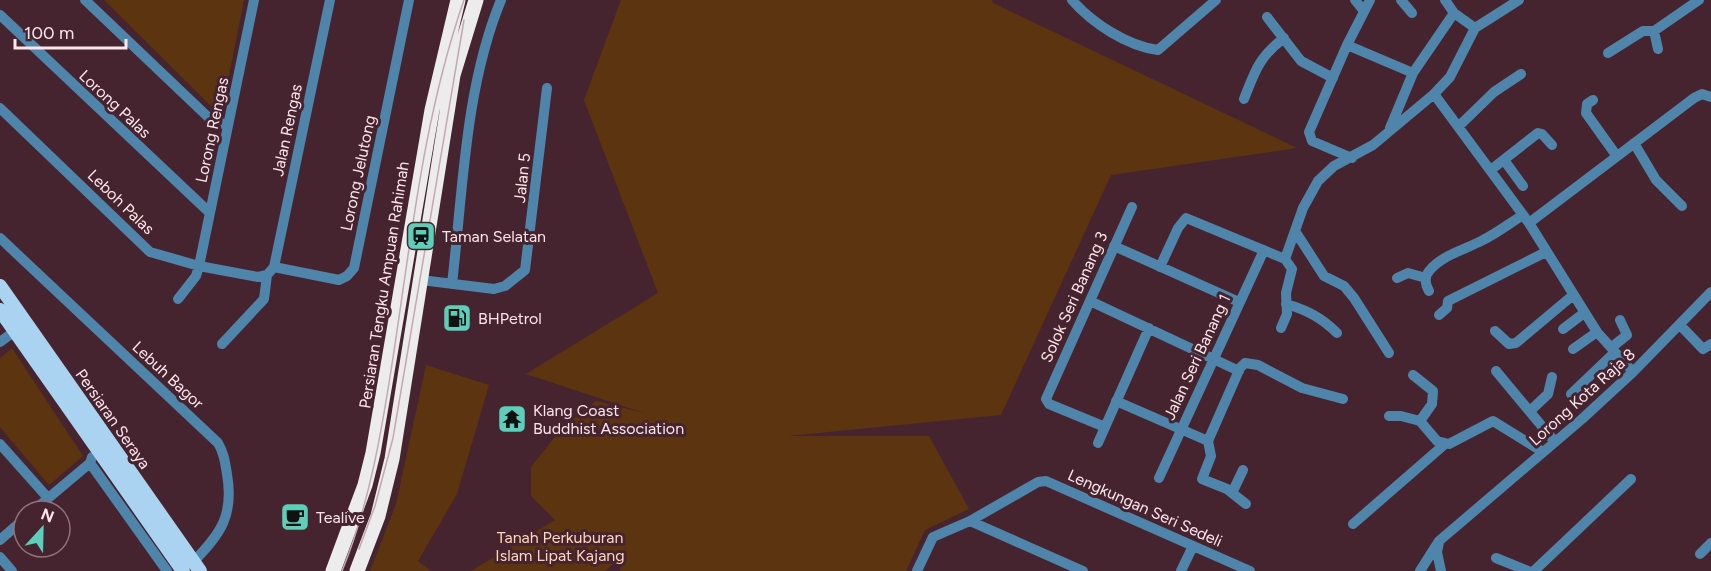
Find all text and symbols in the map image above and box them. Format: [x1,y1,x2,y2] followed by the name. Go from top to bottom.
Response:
[15,12,126,50] scale bar
[24,22,74,44] text: 100 m
[75,66,155,142] street label: Lorong Palas
[192,76,232,184] street label: Lorong Rengas
[268,82,306,178] street label: Jalan Rengas
[336,114,380,232] street label: Lorong Jelutong
[510,152,534,204] street label: Jalan 5
[355,160,413,410] street label: Persiaran Tengku Ampuan Rahimah
[84,166,158,238] street label: Leboh Palas
[405,220,437,252] station icon: Taman Selatan
[442,227,546,246] place label: Taman Selatan
[1037,229,1111,365] street label: Solok Seri Banang 3
[1160,291,1234,423] street label: Jalan Seri Banang 1
[441,302,473,334] fuel station icon: BHPetrol
[478,309,542,328] place label: BHPetrol
[129,337,208,413] street label: Lebuh Bagor
[1525,344,1639,450] street label: Lorong Kota Raja 8
[72,365,154,473] street label: Persiaran Seraya
[533,401,684,438] place label: Klang Coast Buddhist Association
[496,403,528,435] temple icon: Klang Coast Buddhist Association
[1065,465,1225,551] street label: Lengkungan Seri Sedeli
[12,499,72,559] north arrow
[279,501,311,533] cafe icon: Tealive
[38,504,57,527] text: N
[316,508,365,527] place label: Tealive
[495,528,625,565] park label: Tanah Perkuburan Islam Lipat Kajang

